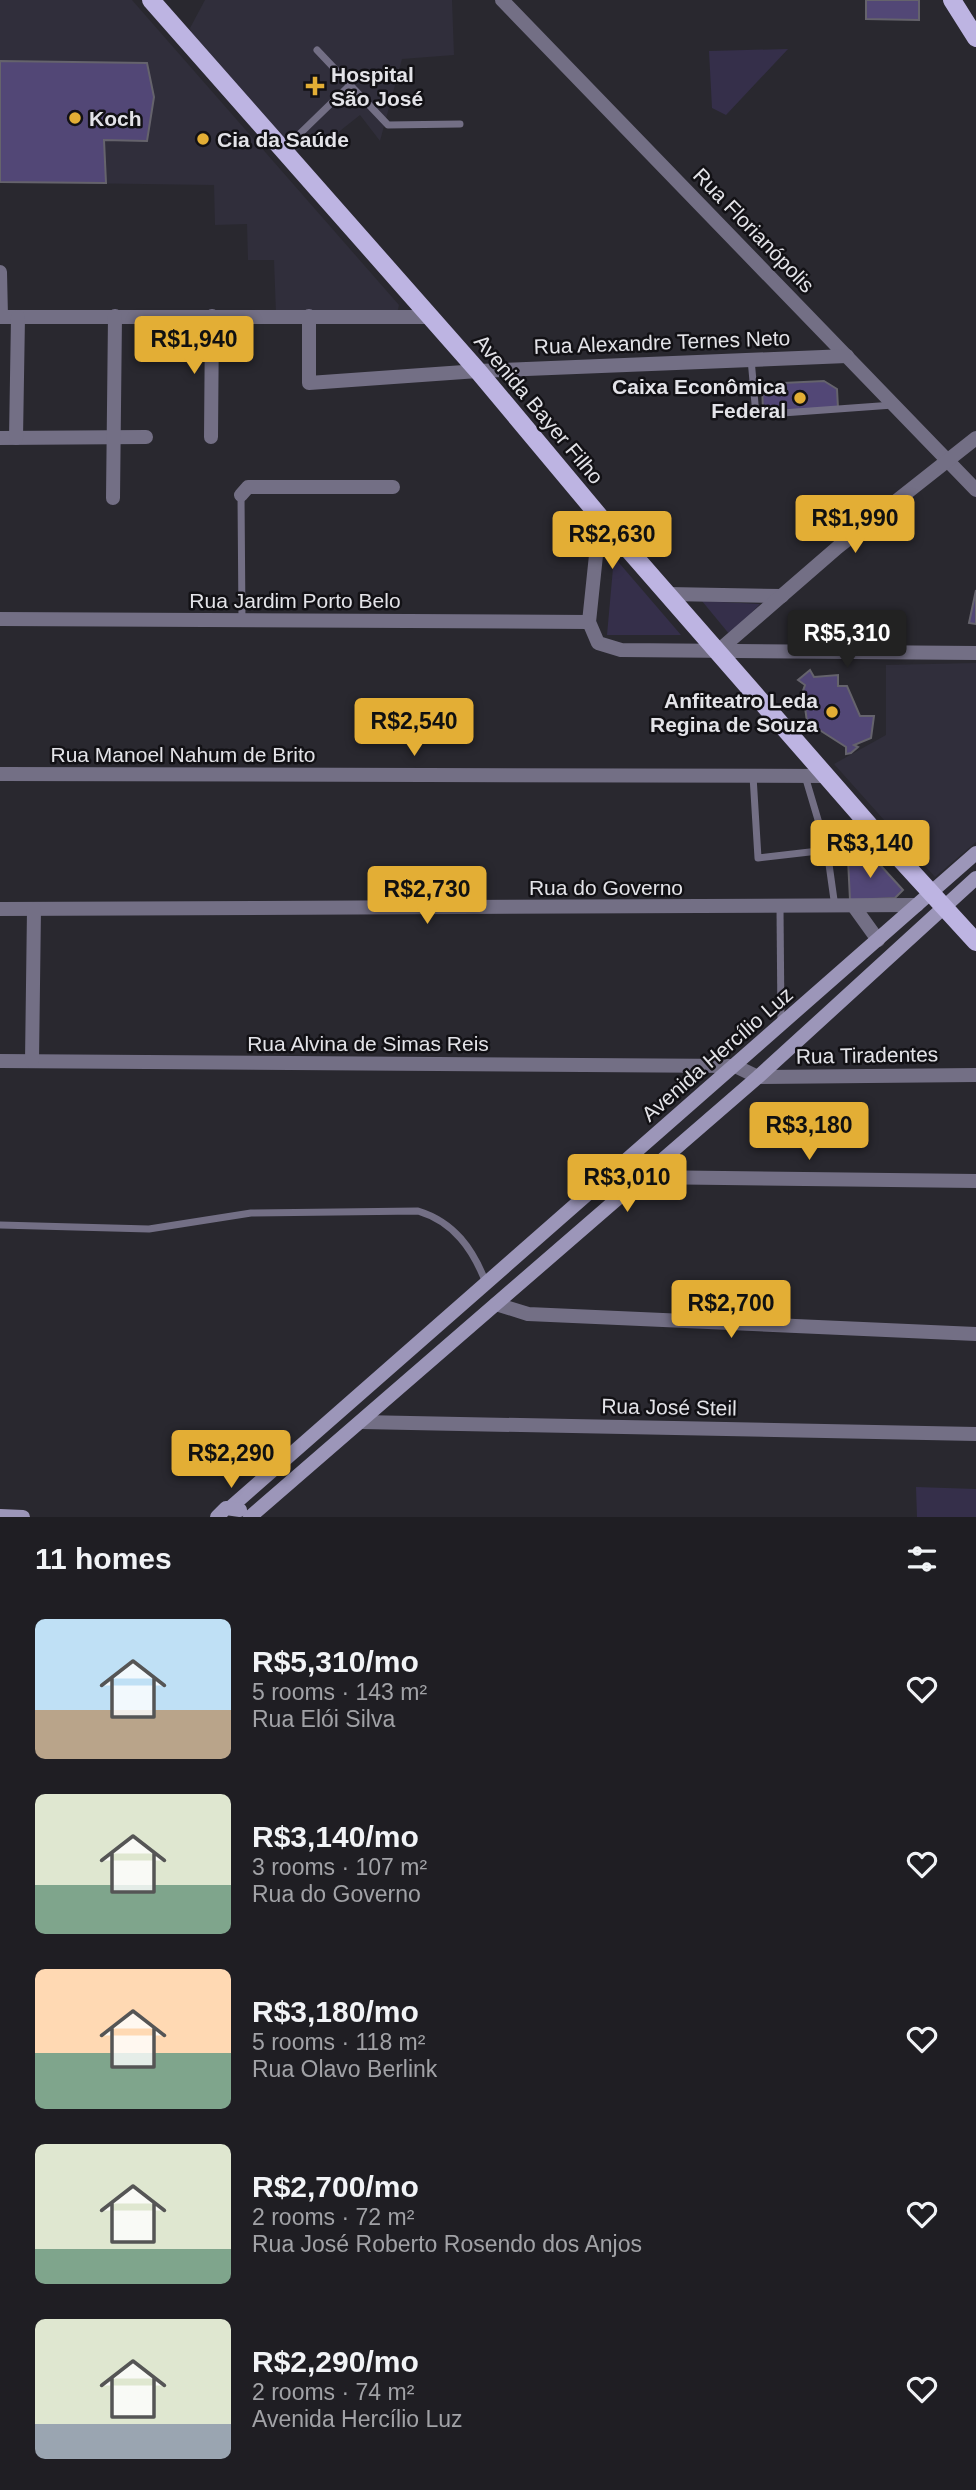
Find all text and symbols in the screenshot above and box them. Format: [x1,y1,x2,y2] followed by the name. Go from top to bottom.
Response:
[331,63,423,110] place label: Hospital São José
[305,76,325,96] marker: Hospital São José
[89,107,142,130] place label: Koch
[67,110,83,126] marker: Koch
[217,128,349,151] place label: Cia da Saúde
[195,131,211,147] marker: Cia da Saúde
[689,163,819,297] street label: Rua Florianópolis
[129,316,259,376] pin: R$1,940
[151,326,237,352] text: R$1,940
[533,326,791,358] street label: Rua Alexandre Ternes Neto
[470,330,608,488] street label: Avenida Bayer Filho
[612,375,786,422] place label: Caixa Econômica Federal
[792,390,808,406] marker: Caixa Econômica Federal
[790,496,920,555] pin: R$1,990
[812,505,898,531] text: R$1,990
[547,512,677,571] pin: R$2,630
[569,521,655,547] text: R$2,630
[189,589,401,612] street label: Rua Jardim Porto Belo
[782,610,912,670] pin: R$5,310
[804,620,890,646] text: R$5,310
[650,689,818,736] place label: Anfiteatro Leda Regina de Souza
[349,698,479,758] pin: R$2,540
[824,704,840,720] marker: Anfiteatro Leda Regina de Souza
[371,708,457,734] text: R$2,540
[51,743,315,766] street label: Rua Manoel Nahum de Brito
[805,820,935,880] pin: R$3,140
[827,830,913,856] text: R$3,140
[362,866,492,926] pin: R$2,730
[384,876,470,902] text: R$2,730
[529,876,683,899] street label: Rua do Governo
[637,982,797,1126] street label: Avenida Hercílio Luz
[247,1032,489,1055] street label: Rua Alvina de Simas Reis
[796,1042,938,1068] street label: Rua Tiradentes
[744,1102,874,1162] pin: R$3,180
[766,1112,852,1138] text: R$3,180
[562,1154,692,1214] pin: R$3,010
[584,1164,670,1190] text: R$3,010
[666,1280,796,1340] pin: R$2,700
[688,1290,774,1316] text: R$2,700
[601,1394,737,1420] street label: Rua José Steil
[166,1430,296,1490] pin: R$2,290
[188,1440,274,1466] text: R$2,290
[903,1540,941,1578] icon: filters
[35,1542,172,1575] text: 11 homes
[252,1645,419,1678] text: R$5,310/mo
[91,1647,175,1731] icon: home
[903,1670,941,1708] icon: heart
[252,1679,427,1705] text: 5 rooms · 143 m²
[252,1706,395,1732] text: Rua Elói Silva
[252,1820,419,1853] text: R$3,140/mo
[91,1822,175,1906] icon: home
[903,1845,941,1883] icon: heart
[252,1854,427,1880] text: 3 rooms · 107 m²
[252,1881,421,1907] text: Rua do Governo
[252,1995,419,2028] text: R$3,180/mo
[91,1997,175,2081] icon: home
[903,2020,941,2058] icon: heart
[252,2029,425,2055] text: 5 rooms · 118 m²
[252,2056,437,2082] text: Rua Olavo Berlink
[252,2170,419,2203] text: R$2,700/mo
[91,2172,175,2256] icon: home
[903,2195,941,2233] icon: heart
[252,2204,414,2230] text: 2 rooms · 72 m²
[252,2231,642,2257] text: Rua José Roberto Rosendo dos Anjos
[252,2345,419,2378] text: R$2,290/mo
[91,2347,175,2431] icon: home
[903,2370,941,2408] icon: heart
[252,2379,414,2405] text: 2 rooms · 74 m²
[252,2406,463,2432] text: Avenida Hercílio Luz

